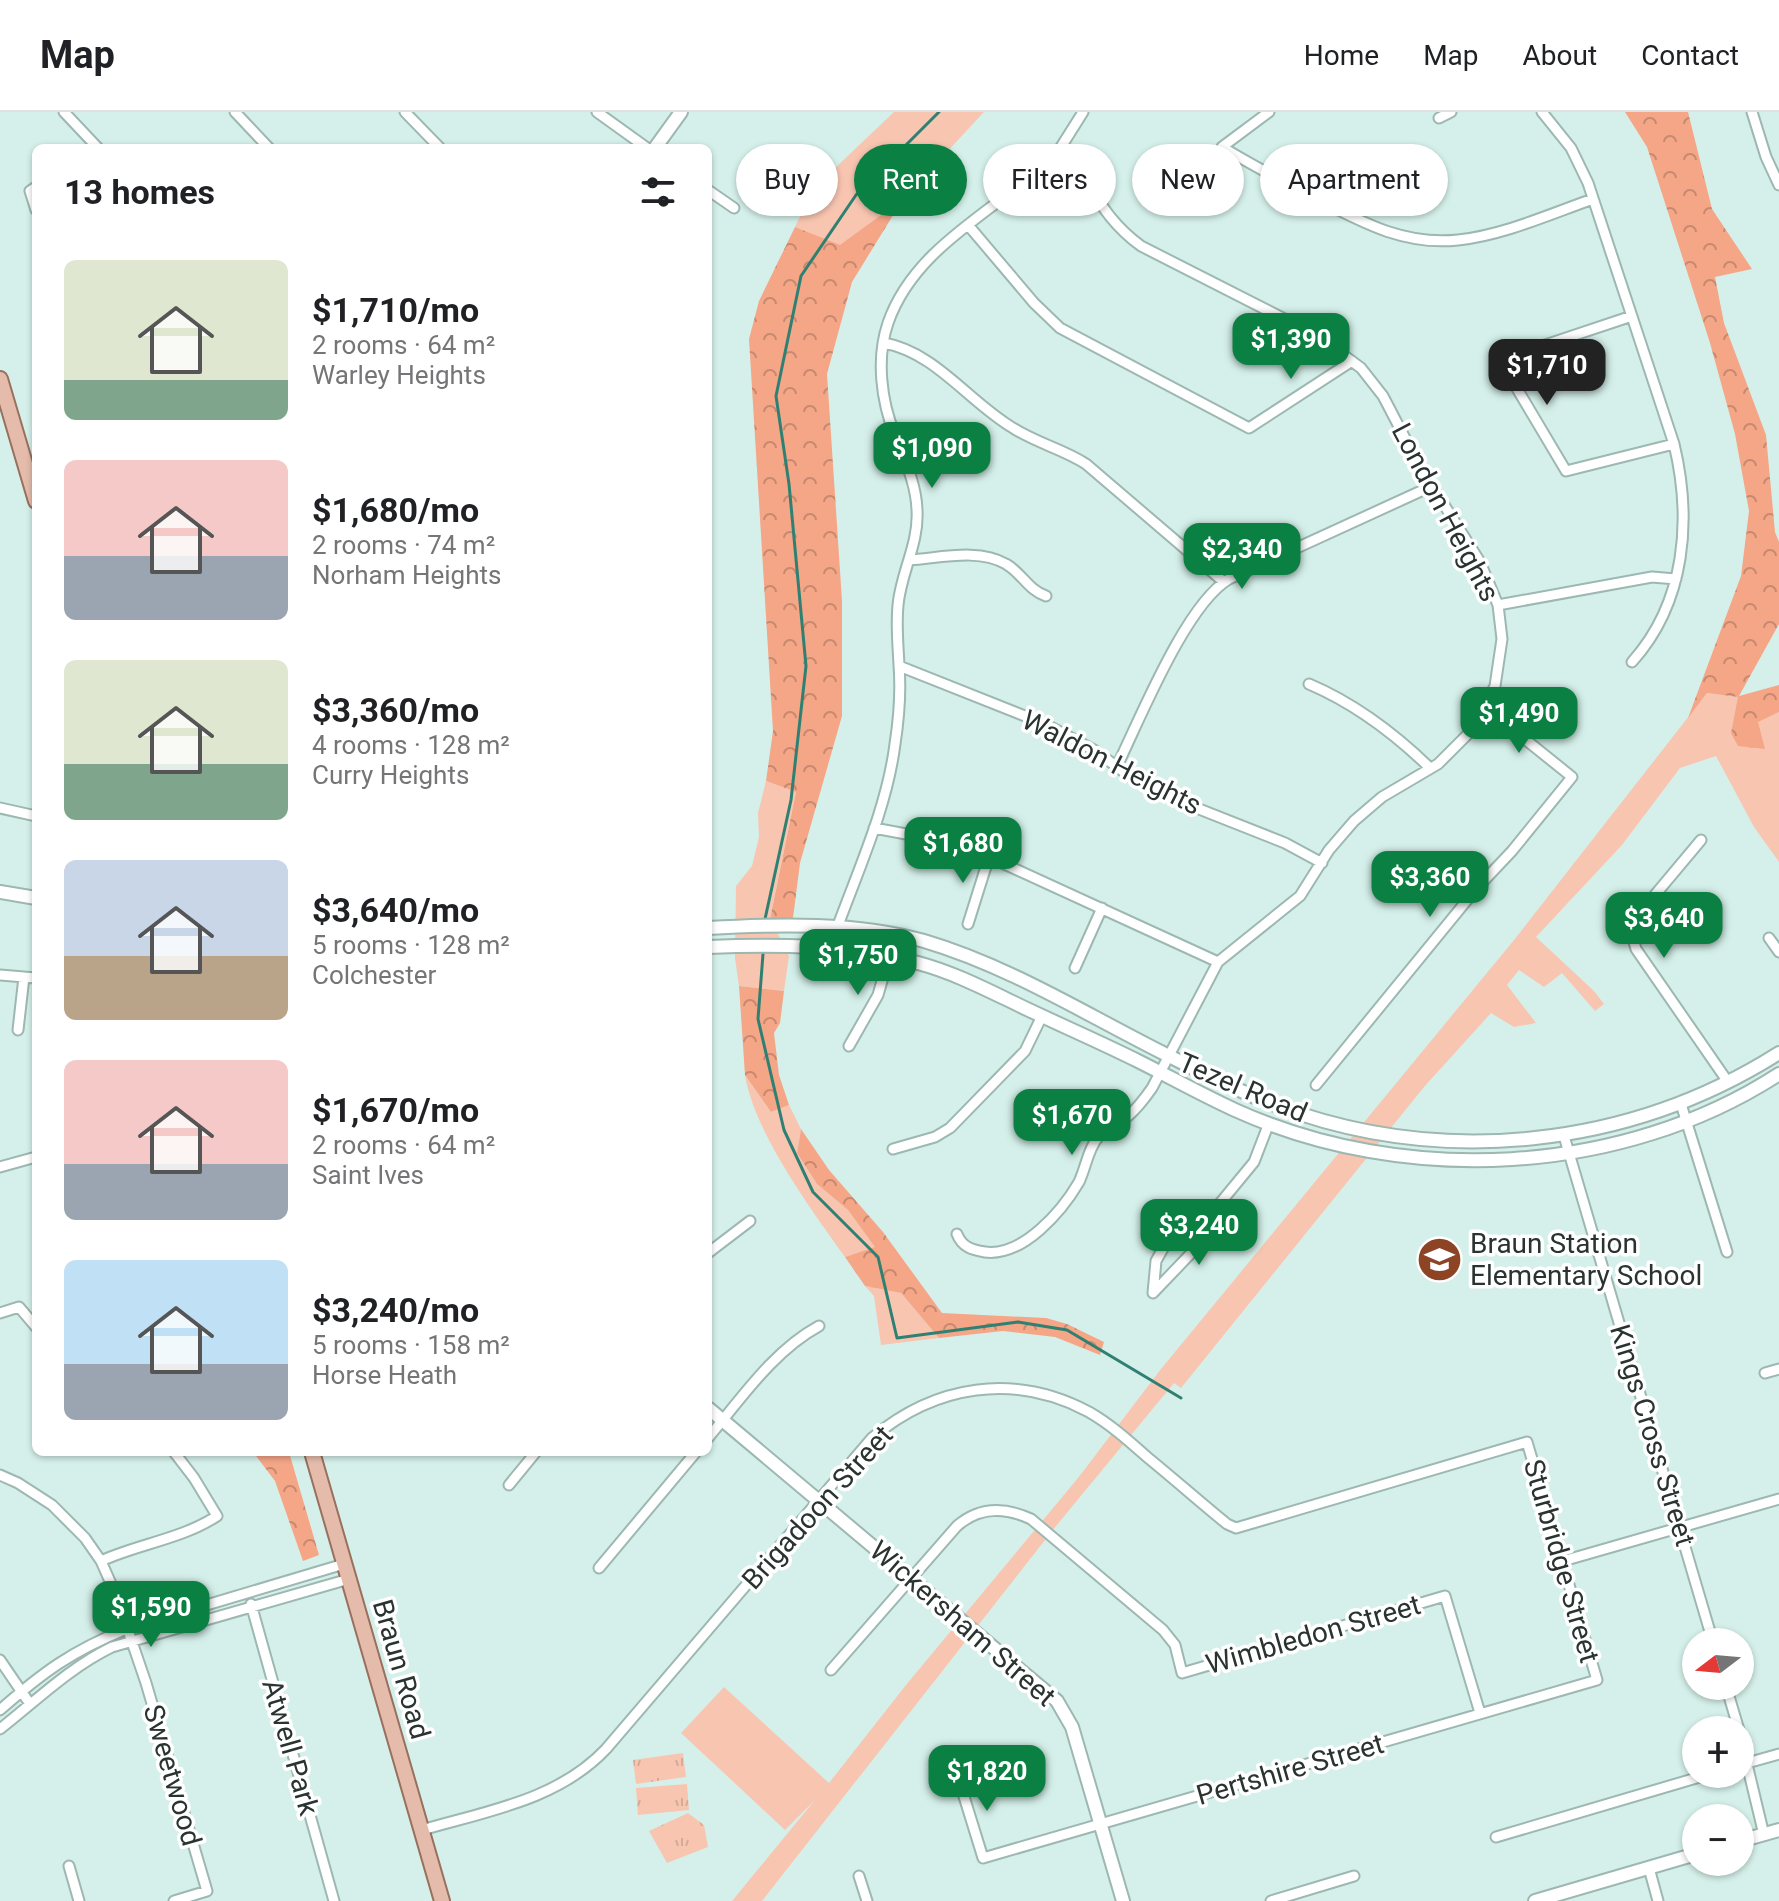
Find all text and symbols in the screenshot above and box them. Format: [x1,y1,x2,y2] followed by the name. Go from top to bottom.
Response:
[40,33,115,77] text: Map
[1304,39,1379,72] text: Home
[1423,39,1479,72] text: Map
[1523,39,1597,72] text: About
[1641,39,1739,72] text: Contact
[736,144,838,216] chip: Buy
[854,144,967,216] chip: Rent
[983,144,1116,216] chip: Filters
[1132,144,1244,216] chip: New
[1260,144,1448,216] chip: Apartment
[636,170,680,214] icon: filters
[64,172,215,212] text: 13 homes
[312,290,479,330] text: $1,710/mo
[128,292,224,388] icon: home
[1226,313,1356,381] pin: $1,390
[1251,324,1331,354] text: $1,390
[312,330,495,360] text: 2 rooms · 64 m²
[1482,339,1612,407] pin: $1,710
[1507,350,1587,380] text: $1,710
[312,360,486,390] text: Warley Heights
[1385,417,1506,607] street label: London Heights
[867,422,997,490] pin: $1,090
[892,433,972,463] text: $1,090
[312,490,479,530] text: $1,680/mo
[128,492,224,588] icon: home
[1177,523,1307,591] pin: $2,340
[312,530,495,560] text: 2 rooms · 74 m²
[1202,534,1282,564] text: $2,340
[312,560,501,590] text: Norham Heights
[1454,687,1584,755] pin: $1,490
[312,690,479,730] text: $3,360/mo
[128,692,224,788] icon: home
[1479,698,1559,728] text: $1,490
[1017,703,1207,822] street label: Waldon Heights
[312,730,510,760] text: 4 rooms · 128 m²
[312,760,469,790] text: Curry Heights
[898,817,1028,885] pin: $1,680
[923,828,1003,858] text: $1,680
[1365,851,1495,919] pin: $3,360
[1390,862,1470,892] text: $3,360
[312,890,479,930] text: $3,640/mo
[128,892,224,988] icon: home
[1599,892,1729,960] pin: $3,640
[1624,903,1704,933] text: $3,640
[793,929,923,997] pin: $1,750
[312,930,510,960] text: 5 rooms · 128 m²
[818,940,898,970] text: $1,750
[312,960,436,990] text: Colchester
[1173,1046,1312,1129] street label: Tezel Road
[1007,1089,1137,1157] pin: $1,670
[312,1090,479,1130] text: $1,670/mo
[128,1092,224,1188] icon: home
[1032,1100,1112,1130] text: $1,670
[312,1130,495,1160] text: 2 rooms · 64 m²
[312,1160,424,1190] text: Saint Ives
[1134,1199,1264,1267] pin: $3,240
[1159,1210,1239,1240] text: $3,240
[1470,1227,1702,1292] place label: Braun Station Elementary School
[1415,1235,1463,1283] school or university icon: Braun Station Elementary School
[312,1290,479,1330] text: $3,240/mo
[128,1292,224,1388] icon: home
[1603,1320,1702,1550] street label: Kings Cross Street
[312,1330,510,1360] text: 5 rooms · 158 m²
[312,1360,457,1390] text: Horse Heath
[735,1419,899,1596] street label: Brigadoon Street
[1517,1456,1606,1667] street label: Sturbridge Street
[863,1534,1062,1713] street label: Wickersham Street
[86,1581,216,1649] pin: $1,590
[1202,1588,1424,1681] street label: Wimbledon Street
[111,1592,191,1622] text: $1,590
[366,1596,437,1743] street label: Braun Road
[1682,1628,1754,1700] north arrow
[1682,1628,1754,1876] map controls
[255,1675,326,1820] street label: Atwell Park
[137,1701,208,1850] street label: Sweetwood
[1682,1716,1754,1788] button: +
[1193,1727,1388,1812] street label: Pertshire Street
[922,1745,1052,1813] pin: $1,820
[947,1756,1027,1786] text: $1,820
[1682,1804,1754,1876] button: −

